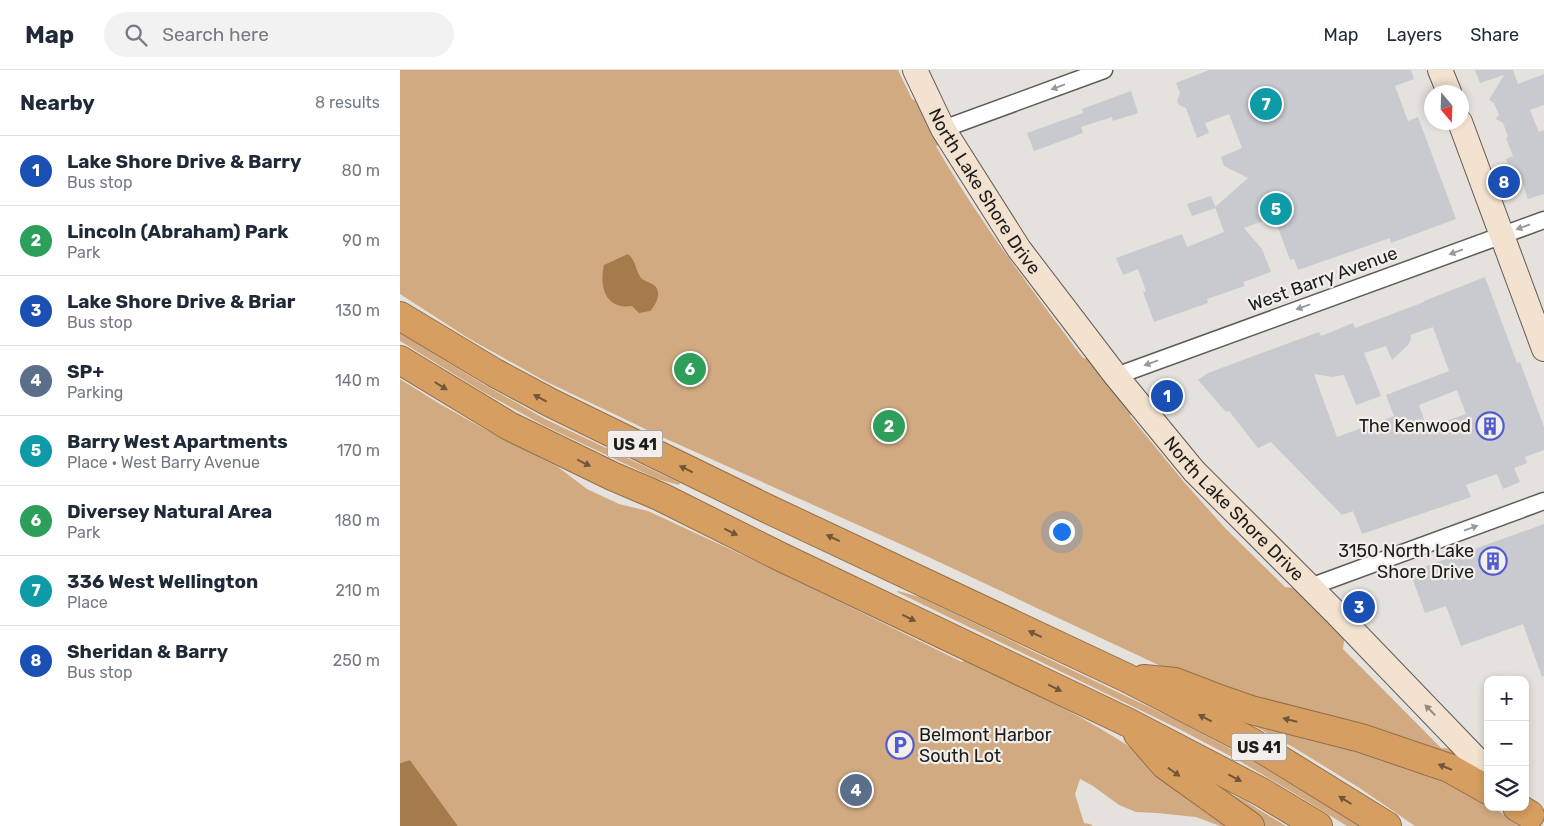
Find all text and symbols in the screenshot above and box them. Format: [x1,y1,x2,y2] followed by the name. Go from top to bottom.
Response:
[104,12,454,57] search box
[25,21,74,49] text: Map
[122,21,150,49] icon: search
[162,23,269,46] text: Search here
[1324,24,1359,46] text: Map
[1387,24,1442,46] text: Layers
[1470,24,1519,46] text: Share
[1050,83,1065,91] one-way arrow
[1250,85,1282,123] pin: 7
[1424,85,1469,130] north arrow
[20,90,95,115] text: Nearby
[315,93,380,112] text: 8 results
[924,105,1045,279] street label: North Lake Shore Drive
[67,150,301,173] text: Lake Shore Drive & Barry
[32,161,40,180] text: 1
[342,161,380,180] text: 80 m
[1488,163,1520,201] pin: 8
[67,173,133,192] text: Bus stop
[1260,190,1292,228] pin: 5
[67,220,288,243] text: Lincoln (Abraham) Park
[1515,223,1530,231] one-way arrow
[31,231,41,250] text: 2
[342,231,380,250] text: 90 m
[1246,242,1400,316] street label: West Barry Avenue
[67,243,100,262] text: Park
[1448,248,1463,256] one-way arrow
[67,290,295,313] text: Lake Shore Drive & Briar
[31,301,41,320] text: 3
[335,301,380,320] text: 130 m
[1296,304,1311,311] one-way arrow
[67,313,133,332] text: Bus stop
[674,350,706,388] pin: 6
[1143,359,1158,367] one-way arrow
[67,360,104,383] text: SP+
[31,371,41,390] text: 4
[335,371,380,390] text: 140 m
[1151,377,1183,415] pin: 1
[435,381,448,390] one-way arrow
[67,383,123,402] text: Parking
[533,393,546,402] one-way arrow
[873,407,905,445] pin: 2
[1475,411,1505,441] building icon: The Kenwood
[1359,415,1471,437] place label: The Kenwood
[67,430,288,453] text: Barry West Apartments
[608,430,662,458] road number: US 41
[1159,432,1309,586] street label: North Lake Shore Drive
[31,441,41,460] text: 5
[337,441,380,460] text: 170 m
[67,453,260,472] text: Place · West Barry Avenue
[577,459,591,467] one-way arrow
[679,465,693,473] one-way arrow
[67,500,272,523] text: Diversey Natural Area
[31,511,41,530] text: 6
[335,511,380,530] text: 180 m
[1049,519,1075,545] your location
[67,523,100,542] text: Park
[1464,524,1479,532] one-way arrow
[724,528,738,536] one-way arrow
[826,534,840,542] one-way arrow
[1338,540,1474,583] place label: 3150 North Lake Shore Drive
[1478,546,1508,576] building icon: 3150 North Lake Shore Drive
[67,570,258,593] text: 336 West Wellington
[31,581,41,600] text: 7
[335,581,380,600] text: 210 m
[1343,588,1375,626] pin: 3
[67,593,108,612] text: Place
[902,614,916,622] one-way arrow
[1028,630,1042,638] one-way arrow
[67,640,228,663] text: Sheridan & Barry
[31,651,41,670] text: 8
[333,651,380,670] text: 250 m
[67,663,133,682] text: Bus stop
[1484,676,1529,811] map controls
[1484,676,1529,721] button: +
[1048,684,1063,692] one-way arrow
[1424,705,1436,717] one-way arrow
[1198,714,1212,722] one-way arrow
[1282,716,1297,724] one-way arrow
[1484,721,1529,766] button: −
[919,724,1052,767] place label: Belmont Harbor South Lot
[885,730,915,760] parking icon: Belmont Harbor South Lot
[1232,734,1286,760] road number: US 41
[1437,763,1452,771] one-way arrow
[1484,766,1529,811] button: layers
[1167,767,1181,777] one-way arrow
[840,771,872,809] pin: 4
[1228,773,1241,782] one-way arrow
[1339,795,1352,805] one-way arrow

